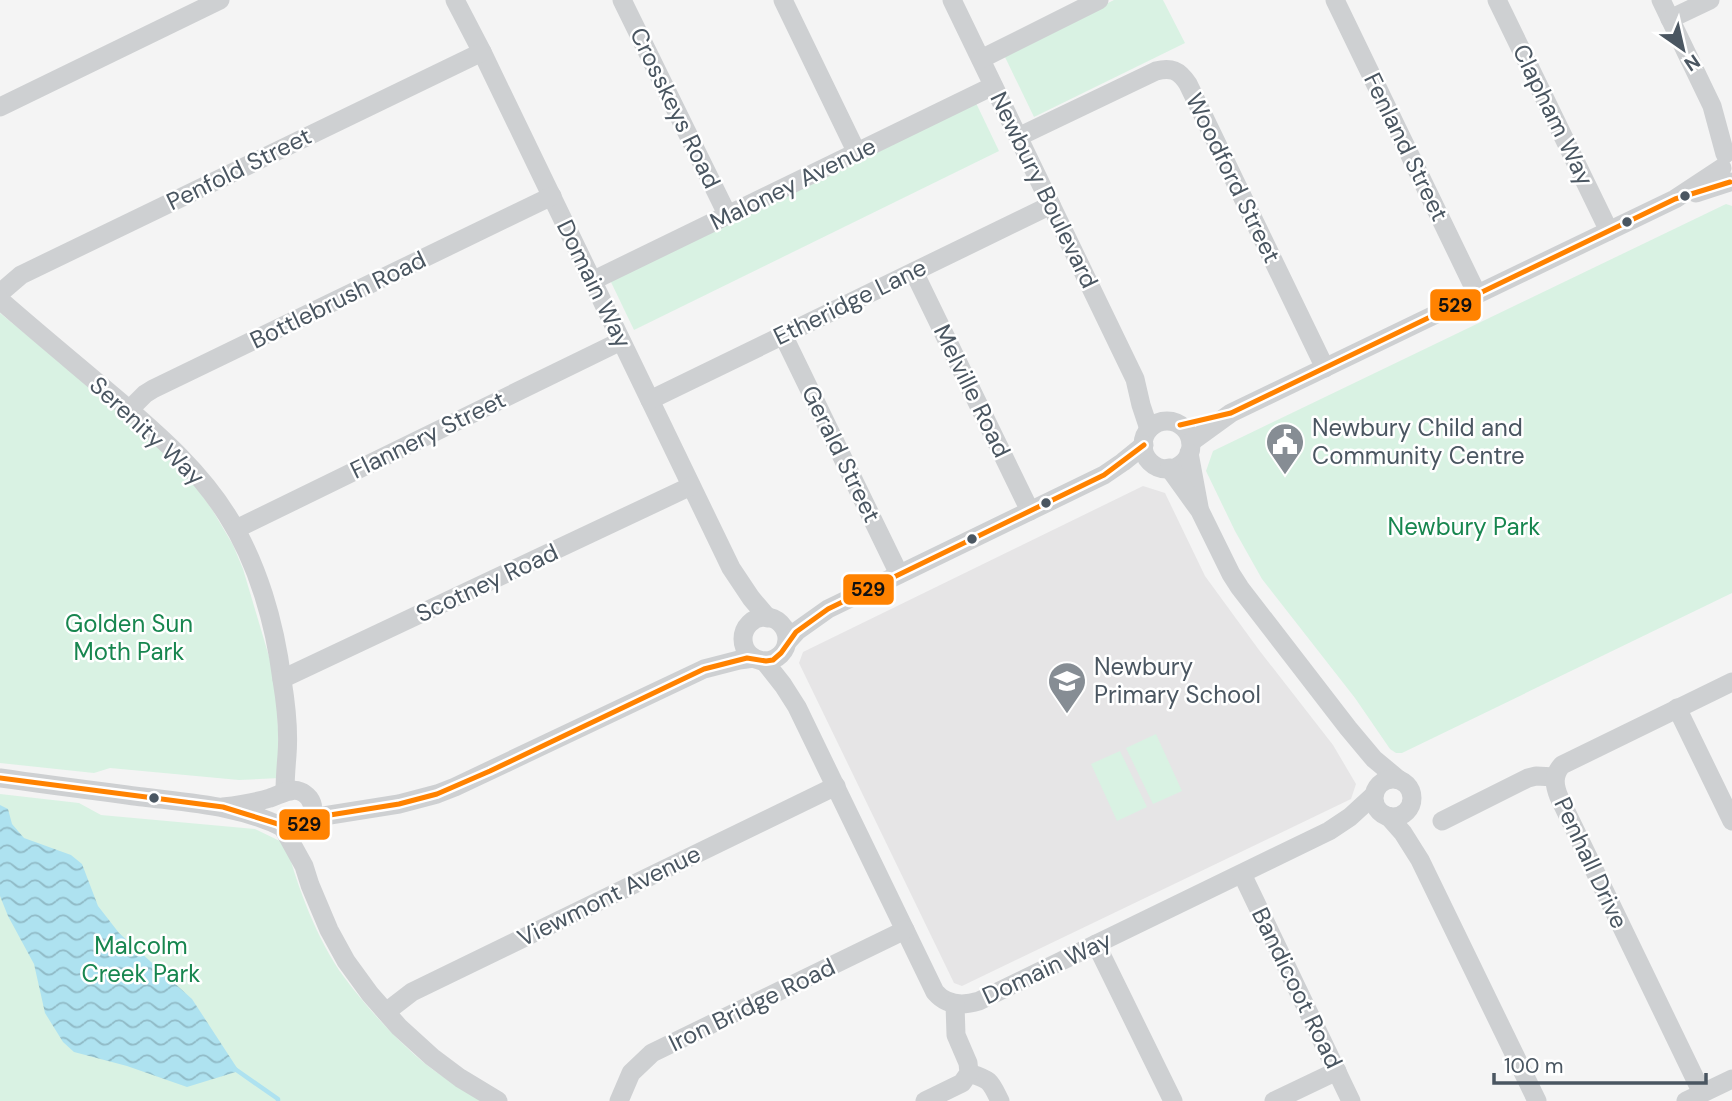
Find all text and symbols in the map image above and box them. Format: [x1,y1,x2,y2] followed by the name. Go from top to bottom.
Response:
[1648,14,1718,84] north arrow
[623,22,728,193] street label: Crosskeys Road
[1506,39,1601,191] street label: Clapham Way
[1679,48,1705,77] text: N
[1357,67,1456,226] street label: Fenland Street
[983,86,1105,293] street label: Newbury Boulevard
[1179,88,1288,268] street label: Woodford Street
[161,120,316,217] street label: Penfold Street
[705,130,881,237] street label: Maloney Avenue
[1678,189,1692,203] unlabelled marker
[550,214,639,353] street label: Domain Way
[1620,215,1634,229] unlabelled marker
[245,244,431,356] street label: Bottlebrush Road
[768,251,931,352] street label: Etheridge Lane
[1429,288,1482,322] line badge: 529
[1438,293,1472,318] text: 529
[927,319,1018,462] street label: Melville Road
[83,369,211,492] street label: Serenity Way
[795,380,888,527] street label: Gerald Street
[345,384,511,486] street label: Flannery Street
[1312,412,1525,471] place label: Newbury Child and Community Centre
[1264,421,1306,476] public building icon: Newbury Child and Community Centre
[1039,496,1053,510] unlabelled marker
[1388,511,1540,542] park label: Newbury Park
[965,532,979,546] unlabelled marker
[411,536,563,629] street label: Scotney Road
[842,573,895,606] line badge: 529
[851,577,885,602] text: 529
[65,608,193,667] park label: Golden Sun Moth Park
[1094,651,1261,710] place label: Newbury Primary School
[1046,660,1088,715] school or university icon: Newbury Primary School
[147,791,161,805] unlabelled marker
[1548,792,1635,933] street label: Penhall Drive
[278,808,331,841] line badge: 529
[287,812,321,837] text: 529
[512,838,705,953] street label: Viewmont Avenue
[1245,902,1350,1073] street label: Bandicoot Road
[977,924,1116,1011] street label: Domain Way
[82,930,200,989] park label: Malcolm Creek Park
[663,951,840,1058] street label: Iron Bridge Road
[1494,1042,1706,1086] scale bar
[1504,1052,1564,1080] text: 100 m

